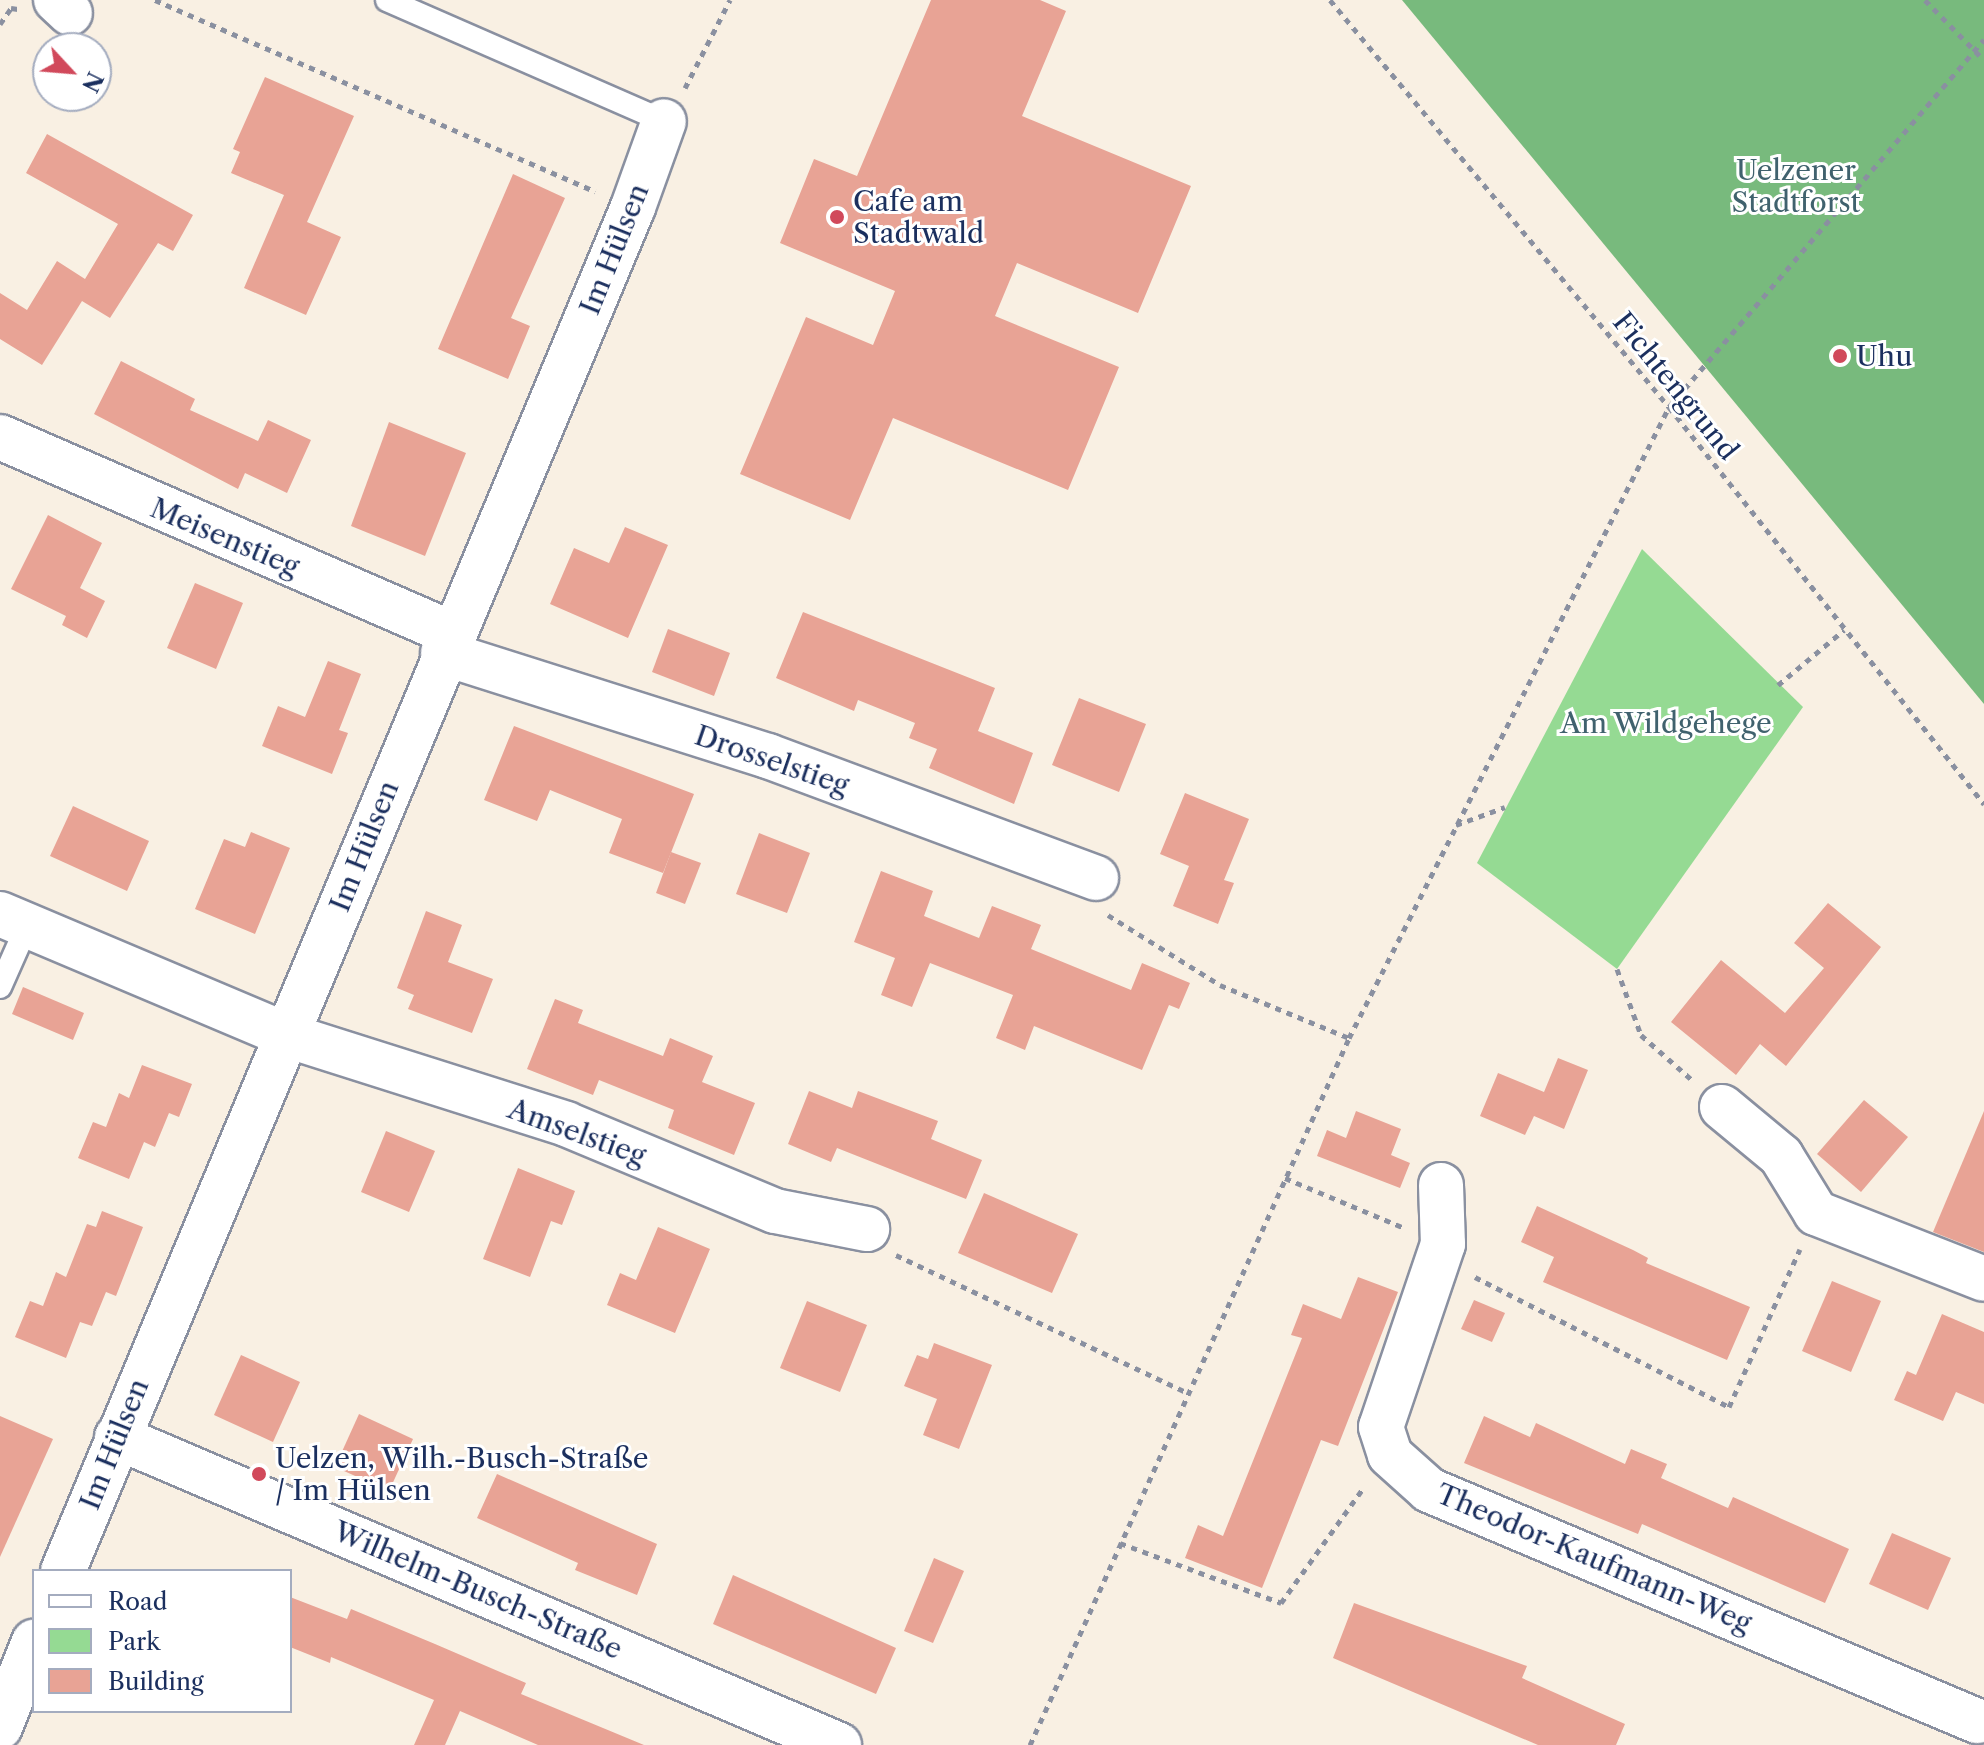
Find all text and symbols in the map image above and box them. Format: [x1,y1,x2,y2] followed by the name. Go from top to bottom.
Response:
[32,32,112,112] north arrow
[76,67,109,96] text: N
[1732,153,1860,219] park label: Uelzener Stadtforst
[573,179,655,319] street label: Im Hülsen
[853,184,984,250] place label: Cafe am Stadtwald
[828,208,846,226] marker: Cafe am Stadtwald
[1606,305,1746,467] street label: Fichtengrund
[1856,339,1912,373] place label: Uhu
[1831,347,1849,365] marker: Uhu
[146,491,304,583] street label: Meisenstieg
[1560,706,1772,740] park label: Am Wildgehege
[691,718,853,802] street label: Drosselstieg
[323,776,405,916] street label: Im Hülsen
[504,1092,650,1172] street label: Amselstieg
[73,1374,155,1514] street label: Im Hülsen
[275,1441,649,1507] place label: Uelzen, Wilh.-Busch-Straße / Im Hülsen
[250,1465,268,1483] marker: Uelzen, Wilh.-Busch-Straße / Im Hülsen
[1432,1476,1756,1640] street label: Theodor-Kaufmann-Weg
[329,1514,627,1666] street label: Wilhelm-Busch-Straße
[32,1569,292,1713] legend
[108,1587,167,1616] text: Road
[108,1627,160,1656] text: Park
[108,1667,204,1696] text: Building

